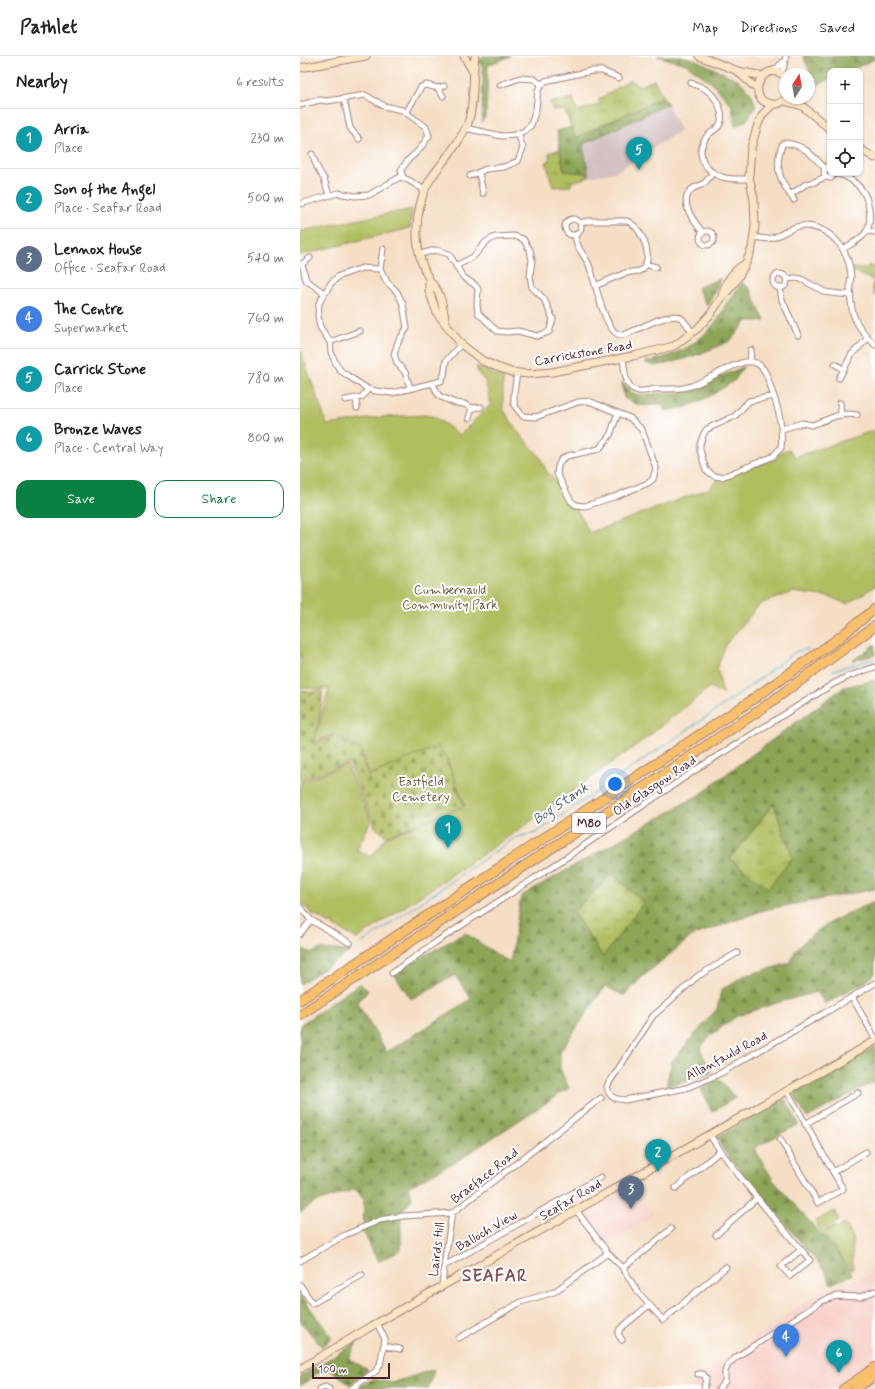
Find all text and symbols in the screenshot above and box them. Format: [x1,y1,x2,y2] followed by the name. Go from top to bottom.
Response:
[20,15,77,40] text: Pathlet
[692,19,718,37] text: Map
[740,19,798,37] text: Directions
[820,19,855,37] text: Saved
[779,68,815,104] north arrow
[827,68,863,176] map controls
[827,68,863,104] button: +
[16,71,68,93] text: Nearby
[236,74,284,91] text: 6 results
[827,104,863,140] button: −
[54,120,89,140] text: Arria
[26,130,32,147] text: 1
[250,130,284,147] text: 230 m
[626,137,652,170] pin: 5
[54,140,83,157] text: Place
[827,140,863,176] button: locate
[54,180,155,200] text: Son of the Angel
[26,190,32,207] text: 2
[247,190,284,207] text: 500 m
[54,200,162,217] text: Place · Seafar Road
[54,240,142,260] text: Lennox House
[26,250,32,267] text: 3
[247,250,284,267] text: 540 m
[54,260,166,277] text: Office · Seafar Road
[54,300,123,320] text: The Centre
[25,310,33,327] text: 4
[247,310,284,327] text: 760 m
[54,320,128,337] text: Supermarket
[533,337,633,370] street label: Carrickstone Road
[54,360,146,380] text: Carrick Stone
[25,370,33,387] text: 5
[247,370,284,387] text: 780 m
[54,380,83,397] text: Place
[54,420,142,440] text: Bronze Waves
[26,430,32,447] text: 6
[248,430,284,447] text: 800 m
[54,440,164,457] text: Place · Central Way
[16,480,146,518] button: Save
[154,480,284,518] button: Share
[402,582,498,614] park label: Cumbernauld Community Park
[610,752,700,821] street label: Old Glasgow Road
[392,774,450,806] park label: Eastfield Cemetery
[605,774,625,794] your location
[529,779,593,831] water label: Bog Stank
[572,813,606,833] road number: M80
[435,815,461,848] pin: 1
[683,1028,770,1085] street label: Allanfauld Road
[645,1139,671,1172] pin: 2
[448,1144,522,1208] street label: Braeface Road
[537,1176,605,1225] street label: Seafar Road
[618,1176,644,1209] pin: 3
[453,1207,521,1256] street label: Balloch View
[426,1221,449,1278] street label: Lairds Hill
[462,1265,528,1287] district label: SEAFAR
[773,1324,799,1357] pin: 4
[826,1340,852,1373] pin: 6
[312,1361,390,1380] scale bar
[318,1363,348,1377] text: 100 m

